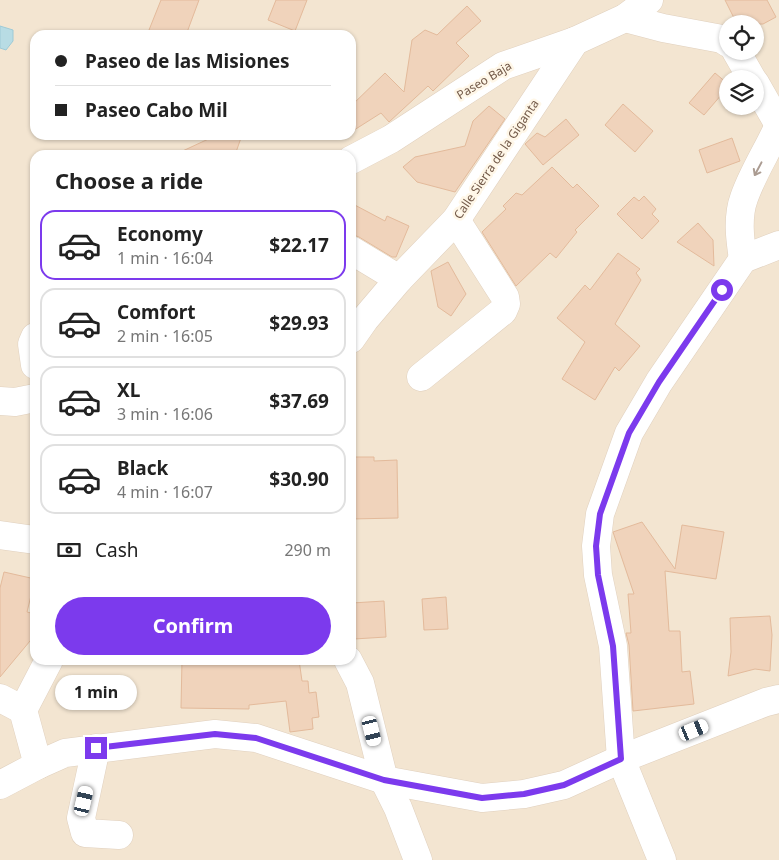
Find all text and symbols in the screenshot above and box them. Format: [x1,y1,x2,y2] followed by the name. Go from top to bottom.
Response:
[719,15,764,115] map controls
[719,15,764,60] button: locate
[85,48,290,74] text: Paseo de las Misiones
[453,57,515,103] street label: Paseo Baja
[719,70,764,115] button: layers
[450,96,542,222] street label: Calle Sierra de la Giganta
[85,97,228,123] text: Paseo Cabo Mil
[753,161,763,176] one-way arrow
[55,165,203,195] text: Choose a ride
[117,221,203,247] text: Economy
[57,223,102,268] icon: car
[269,232,329,258] text: $22.17
[117,247,213,269] text: 1 min · 16:04
[711,279,733,301] route start
[117,299,196,325] text: Comfort
[57,301,102,346] icon: car
[269,310,329,336] text: $29.93
[117,325,213,347] text: 2 min · 16:05
[117,377,140,403] text: XL
[57,379,102,424] icon: car
[269,388,329,414] text: $37.69
[117,403,213,425] text: 3 min · 16:06
[117,455,168,481] text: Black
[57,457,102,502] icon: car
[269,466,329,492] text: $30.90
[117,481,213,503] text: 4 min · 16:07
[55,536,83,564] icon: cash
[95,537,139,563] text: Cash
[284,539,331,561] text: 290 m
[55,597,331,655] button: Confirm
[55,676,137,710] callout: 1 min
[74,681,118,703] text: 1 min
[361,715,382,747] car
[677,717,710,743] car
[85,737,107,759] route end
[73,785,94,817] car

